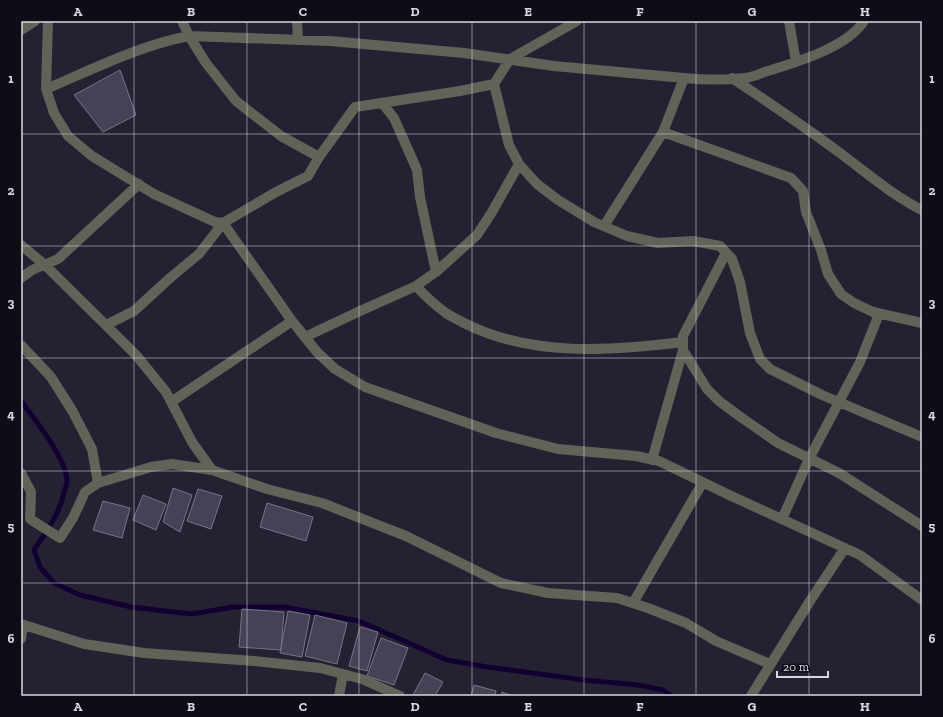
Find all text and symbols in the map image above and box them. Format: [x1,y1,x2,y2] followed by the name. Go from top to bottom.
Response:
[74,4,83,19] text: A
[187,4,195,19] text: B
[299,4,307,19] text: C
[410,4,420,19] text: D
[524,4,532,19] text: E
[636,4,644,19] text: F
[748,4,757,19] text: G
[860,4,870,19] text: H
[8,71,14,86] text: 1
[929,71,935,86] text: 1
[8,183,15,198] text: 2
[929,183,936,198] text: 2
[8,295,15,310] text: 3
[929,295,936,310] text: 3
[7,407,15,422] text: 4
[928,407,936,422] text: 4
[8,519,15,534] text: 5
[929,519,936,534] text: 5
[8,631,15,646] text: 6
[929,631,936,646] text: 6
[777,653,828,679] scale bar
[783,660,810,674] text: 20 m
[74,699,83,714] text: A
[187,699,195,714] text: B
[299,699,307,714] text: C
[410,699,420,714] text: D
[524,699,532,714] text: E
[636,699,644,714] text: F
[748,699,757,714] text: G
[860,699,870,714] text: H

